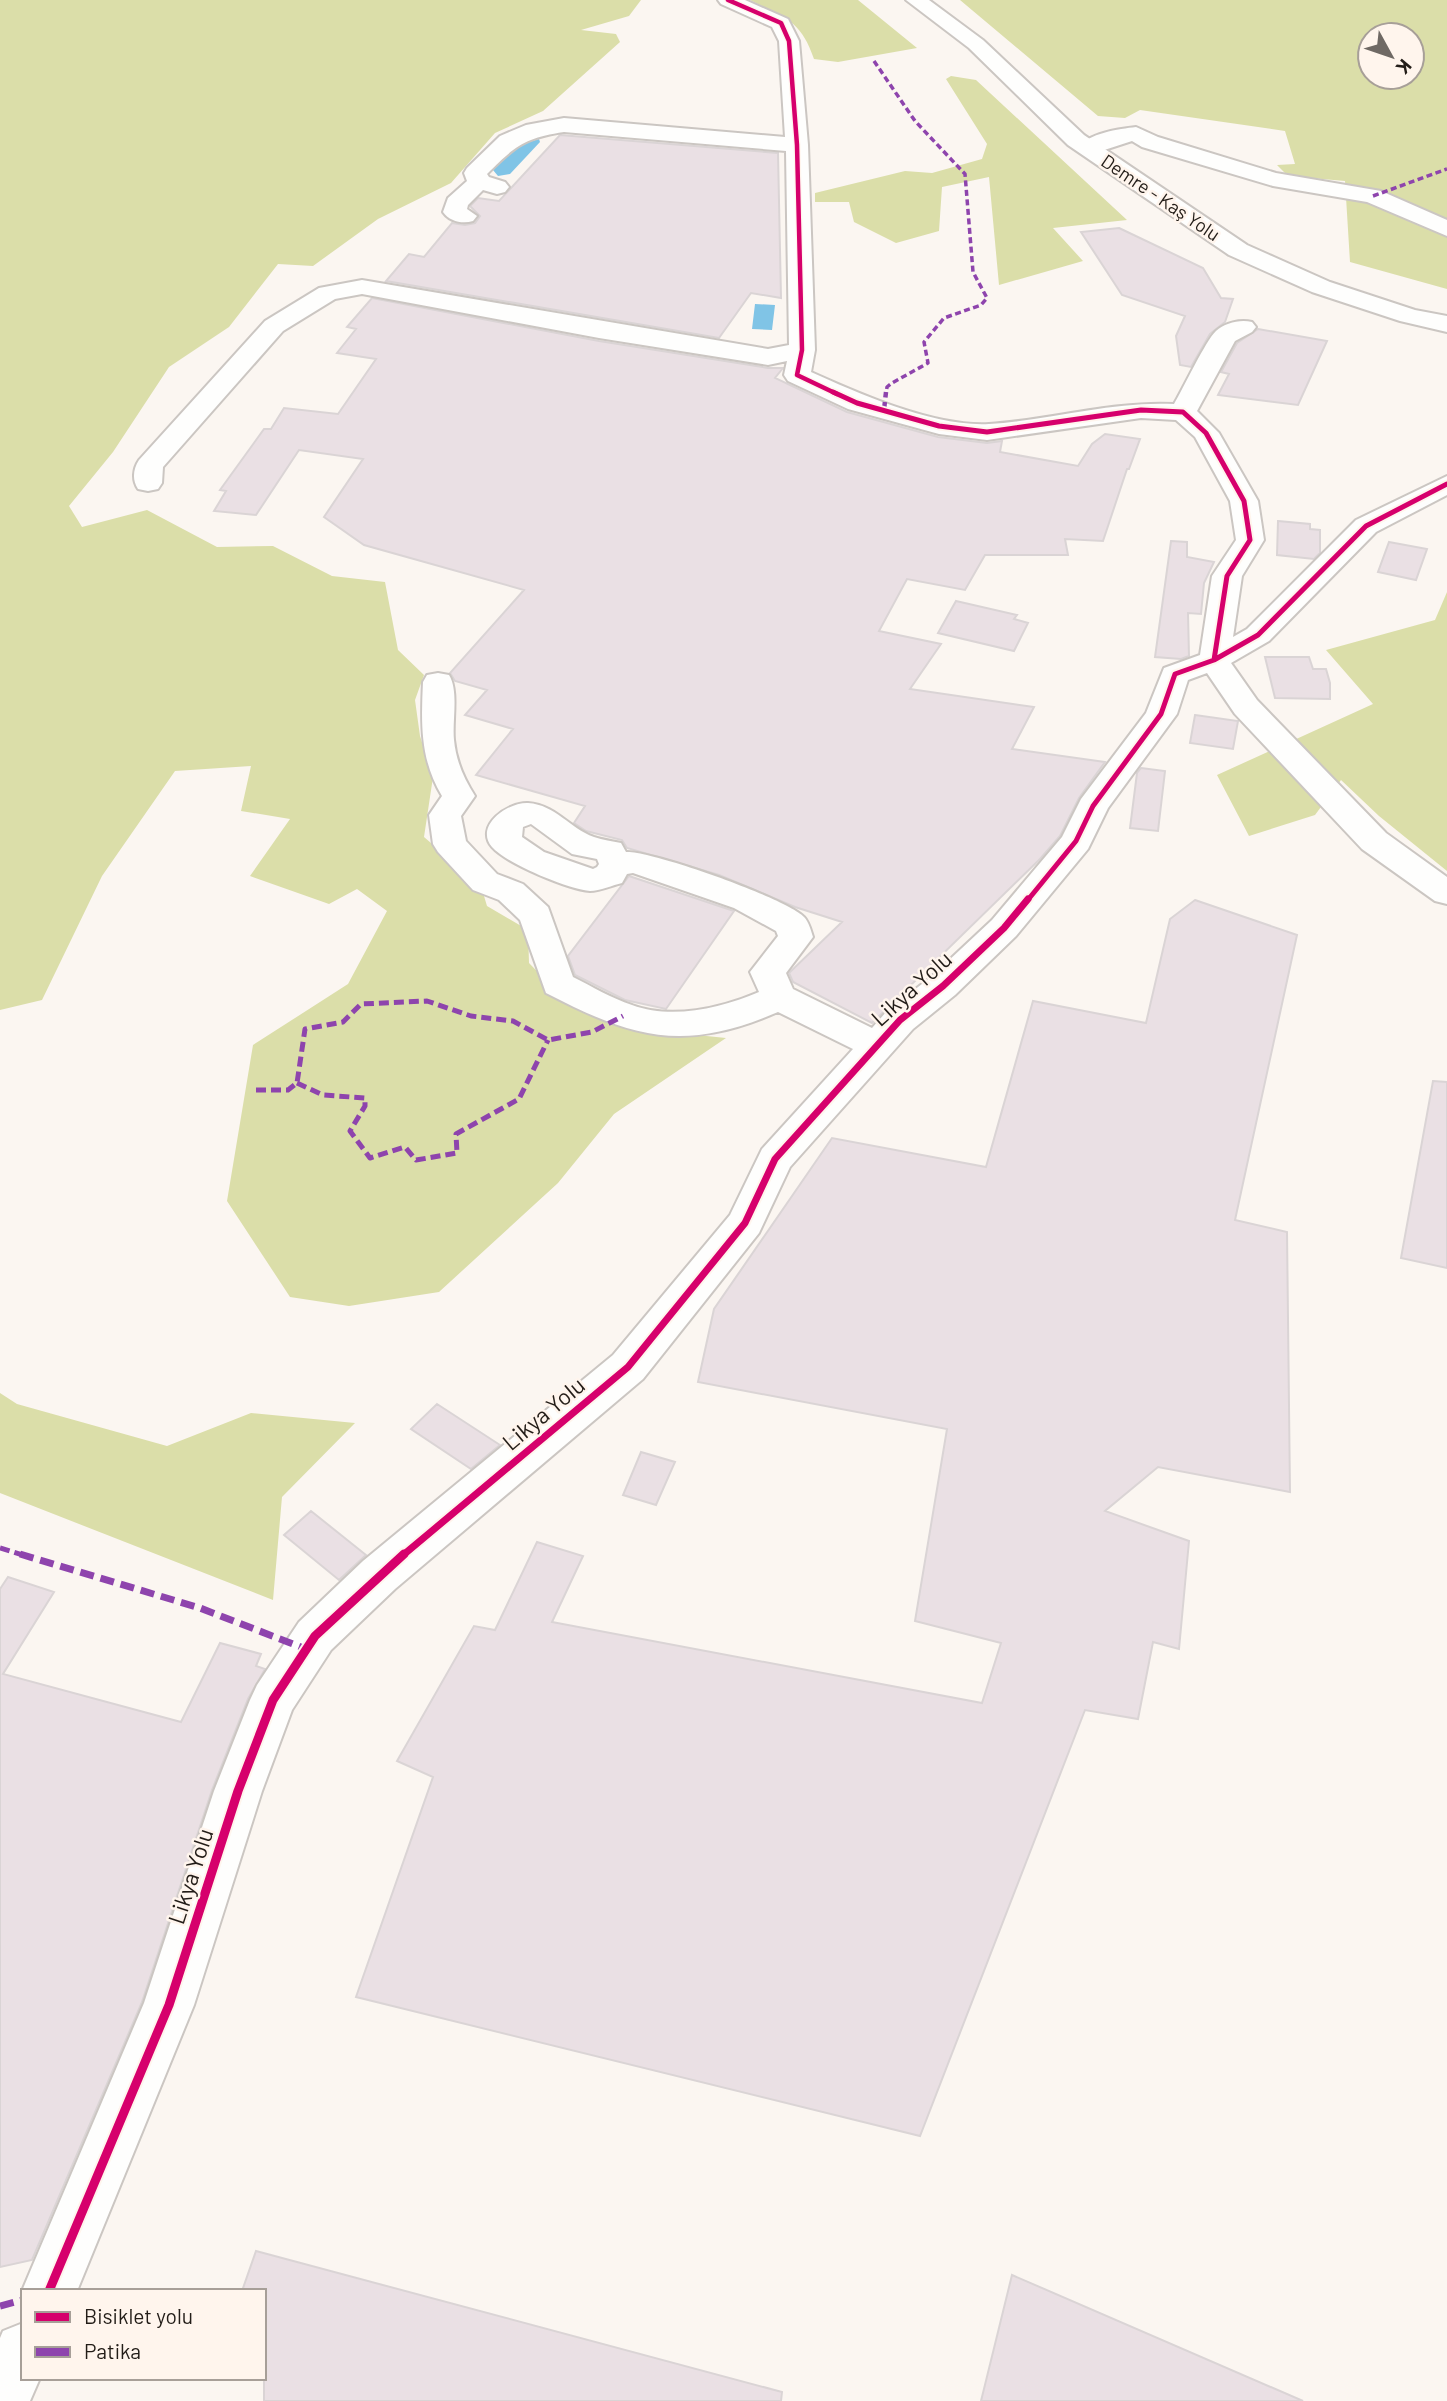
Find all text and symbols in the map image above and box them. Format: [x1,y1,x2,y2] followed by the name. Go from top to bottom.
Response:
[1356,21,1426,91] north arrow
[1392,55,1417,79] text: K
[1097,149,1225,245] street label: Demre - Kaş Yolu
[865,944,957,1032] street label: Likya Yolu
[496,1370,590,1456] street label: Likya Yolu
[161,1825,219,1927] street label: Likya Yolu
[21,2289,266,2380] legend
[84,2303,193,2328] text: Bisiklet yolu
[84,2338,141,2363] text: Patika

